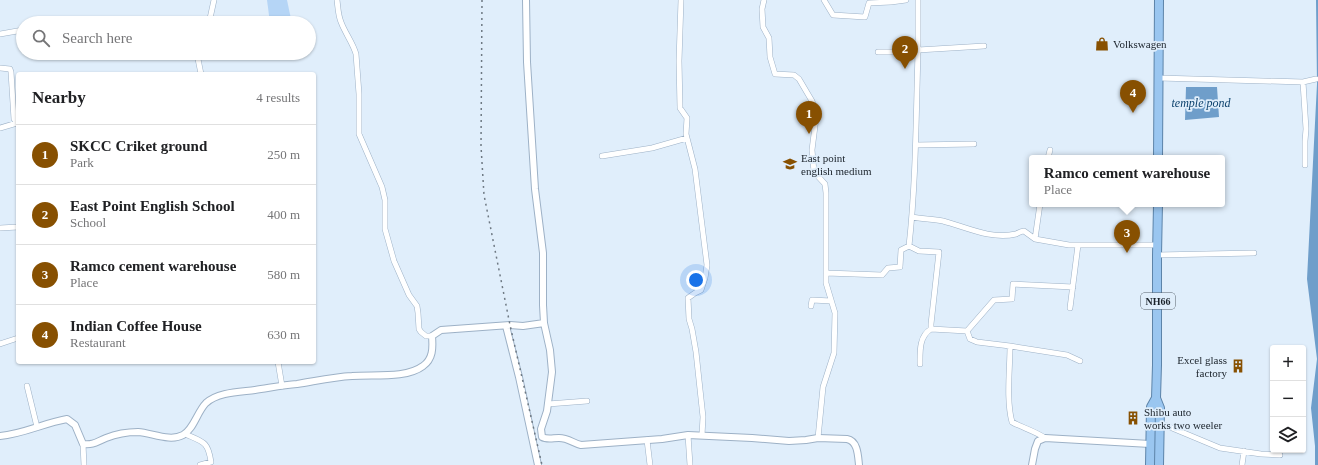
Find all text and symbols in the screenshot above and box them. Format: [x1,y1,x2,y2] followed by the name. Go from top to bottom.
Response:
[16,16,316,60] search box
[30,27,52,49] icon: search
[62,30,132,46] text: Search here
[892,36,918,69] pin: 2
[1094,36,1110,52] shop icon: Volkswagen
[1113,38,1167,50] place label: Volkswagen
[1120,80,1146,113] pin: 4
[32,88,86,107] text: Nearby
[256,90,300,105] text: 4 results
[1172,96,1231,110] water label: temple pond
[796,101,822,134] pin: 1
[70,138,207,154] text: SKCC Criket ground
[42,147,48,162] text: 1
[267,147,300,162] text: 250 m
[801,152,872,177] place label: East point english medium
[70,155,94,170] text: Park
[1029,155,1225,207] popup
[782,156,798,172] school or university icon: East point english medium
[1044,165,1210,181] text: Ramco cement warehouse
[1044,182,1072,197] text: Place
[70,198,235,214] text: East Point English School
[42,207,48,222] text: 2
[267,207,300,222] text: 400 m
[70,215,106,230] text: School
[1114,220,1140,253] pin: 3
[70,258,236,274] text: Ramco cement warehouse
[42,267,48,282] text: 3
[267,267,300,282] text: 580 m
[686,270,706,290] your location
[70,275,98,290] text: Place
[1141,293,1175,309] road number: NH66
[70,318,202,334] text: Indian Coffee House
[42,327,48,342] text: 4
[267,327,300,342] text: 630 m
[70,335,126,350] text: Restaurant
[1270,345,1306,453] map controls
[1270,345,1306,381] button: +
[1177,354,1227,379] place label: Excel glass factory
[1230,358,1246,374] building icon: Excel glass factory
[1270,381,1306,417] button: −
[1144,406,1223,431] place label: Shibu auto works two weeler
[1125,410,1141,426] building icon: Shibu auto works two weeler
[1270,417,1306,453] button: layers

